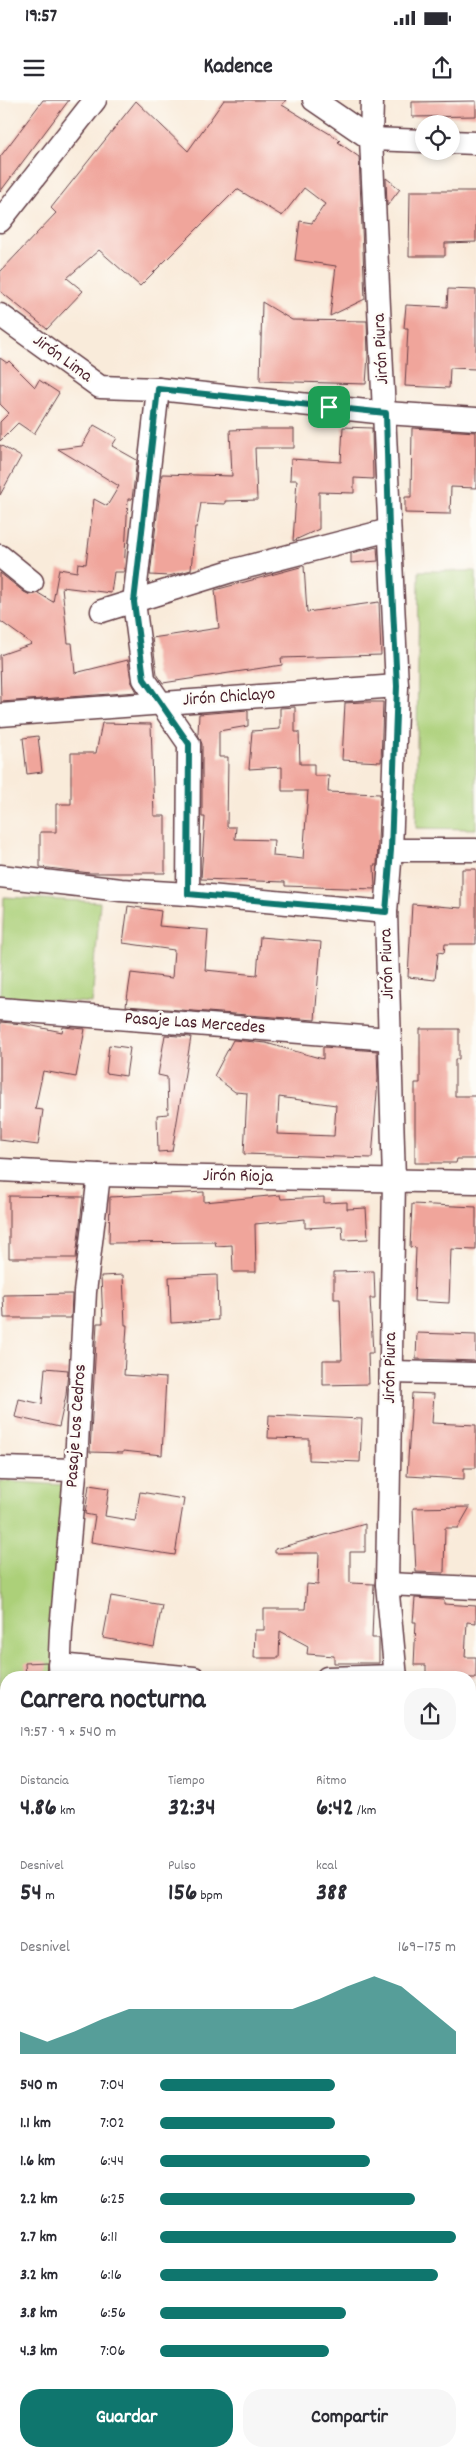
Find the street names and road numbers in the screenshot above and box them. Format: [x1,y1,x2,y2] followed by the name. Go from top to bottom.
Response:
[368,312,396,385] street label: Jirón Piura
[27,329,97,390] street label: Jirón Lima
[182,682,276,714] street label: Jirón Chiclayo
[374,927,402,1000] street label: Jirón Piura
[124,1007,266,1041] street label: Pasaje Las Mercedes
[203,1164,274,1190] street label: Jirón Rioja
[378,1332,404,1404] street label: Jirón Piura
[60,1363,94,1489] street label: Pasaje Los Cedros

